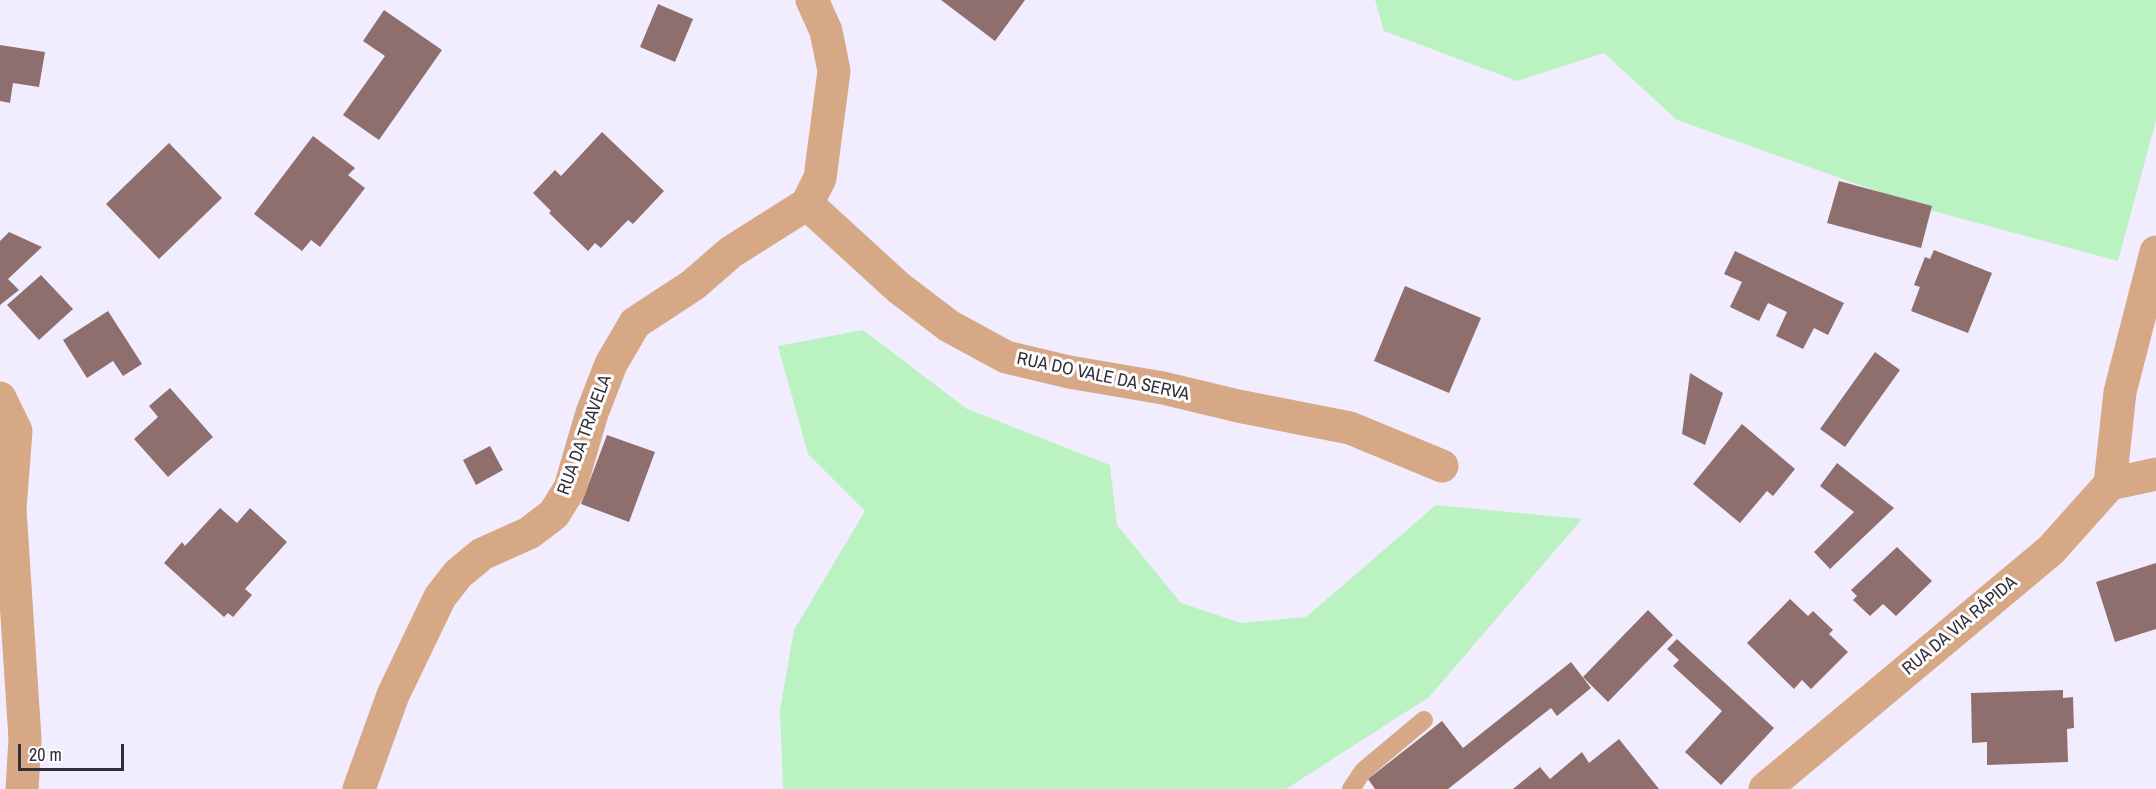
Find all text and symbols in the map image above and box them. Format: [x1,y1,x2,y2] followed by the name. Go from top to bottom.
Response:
[1015,348,1191,406] street label: RUA DO VALE DA SERVA
[553,372,617,498] street label: RUA DA TRAVELA
[1898,572,2022,680] street label: RUA DA VIA RÁPIDA
[21,732,128,770] scale bar
[29,742,62,767] text: 20 m

